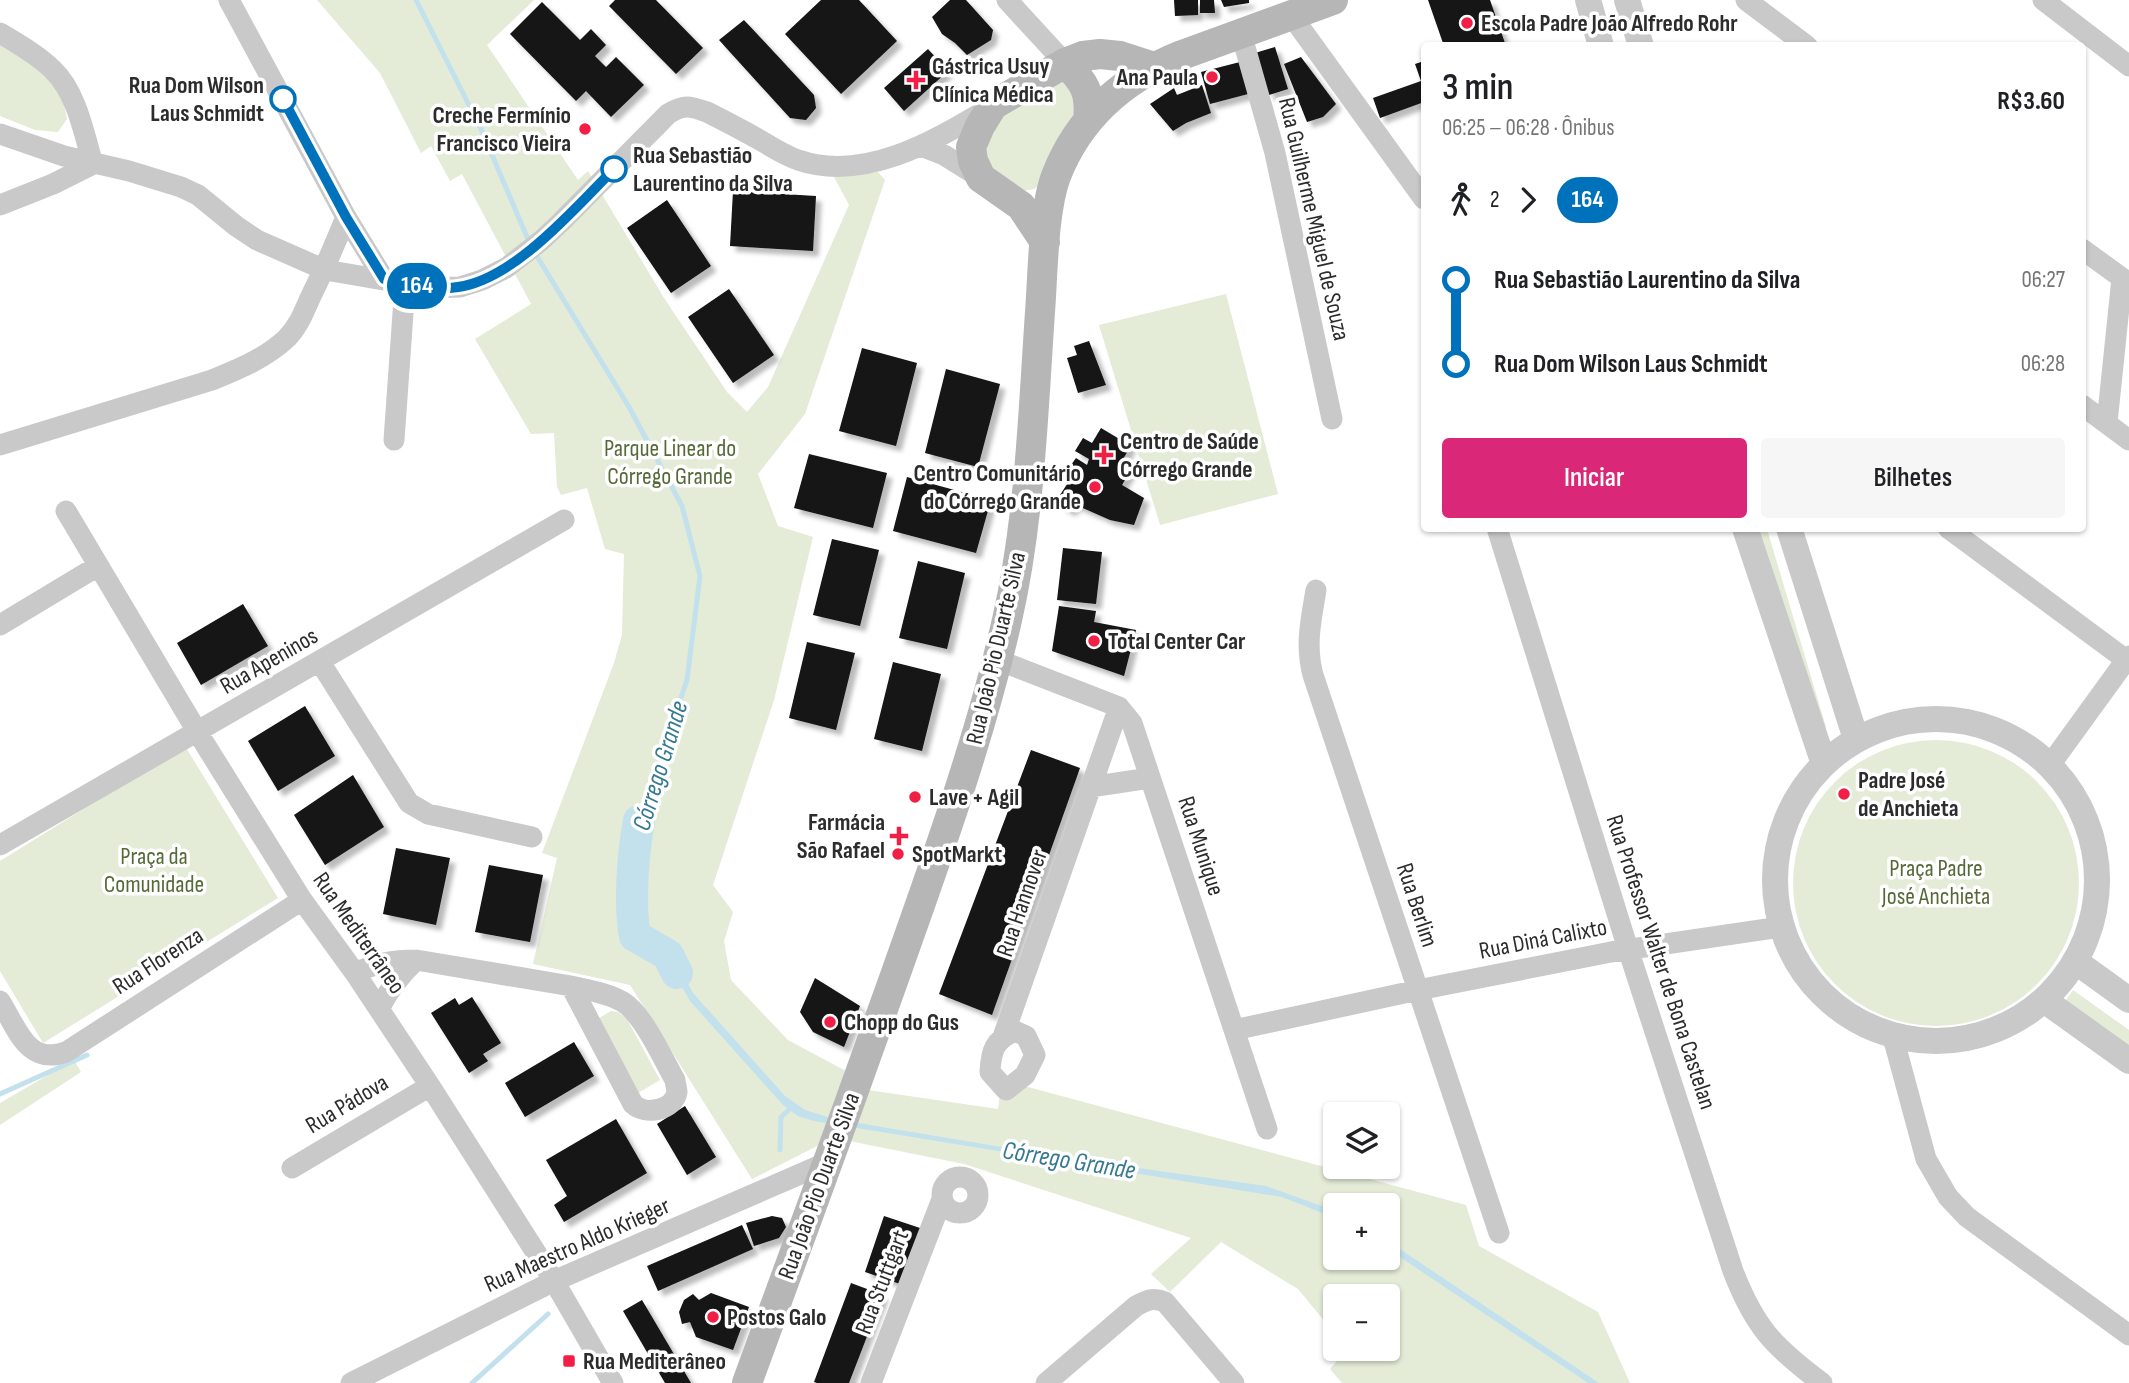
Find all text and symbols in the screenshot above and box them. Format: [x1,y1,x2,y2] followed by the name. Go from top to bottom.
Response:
[1481,9,1738,38] place label: Escola Padre João Alfredo Rohr
[1459,15,1475,31] marker: Escola Padre João Alfredo Rohr
[932,52,1054,109] place label: Gástrica Usuy Clínica Médica
[1115,63,1198,92] place label: Ana Paula
[1442,65,1513,110] text: 3 min
[1204,69,1220,85] marker: Ana Paula
[906,70,926,90] marker: Gástrica Usuy Clínica Médica
[129,71,264,128] place label: Rua Dom Wilson Laus Schmidt
[270,86,296,112] marker: Rua Dom Wilson Laus Schmidt
[1997,86,2065,117] text: R$3.60
[1272,95,1356,343] street label: Rua Guilherme Miguel de Souza
[433,101,571,158] place label: Creche Fermínio Francisco Vieira
[1442,114,1615,142] text: 06:25 – 06:28 · Ônibus
[577,121,593,137] marker: Creche Fermínio Francisco Vieira
[633,141,793,198] place label: Rua Sebastião Laurentino da Silva
[601,156,627,182] marker: Rua Sebastião Laurentino da Silva
[1442,181,1480,219] icon: walk
[1509,181,1547,219] icon: forward
[1571,185,1604,214] text: 164
[1490,186,1499,214] text: 2
[377,263,457,309] line badge: 164
[1494,265,1801,296] text: Rua Sebastião Laurentino da Silva
[2022,266,2065,294] text: 06:27
[401,271,433,300] text: 164
[1494,349,1768,380] text: Rua Dom Wilson Laus Schmidt
[2021,350,2065,378] text: 06:28
[1120,427,1259,484] place label: Centro de Saúde Córrego Grande
[604,434,736,491] park label: Parque Linear do Córrego Grande
[1442,438,1747,518] button: Iniciar
[1761,438,2065,518] button: Bilhetes
[1094,445,1114,465] marker: Centro de Saúde Córrego Grande
[914,459,1081,516] place label: Centro Comunitário do Córrego Grande
[1087,479,1103,495] marker: Centro Comunitário do Córrego Grande
[960,549,1032,747] street label: Rua João Pio Duarte Silva
[215,621,323,701] street label: Rua Apeninos
[1108,627,1246,656] place label: Total Center Car
[1086,633,1102,649] marker: Total Center Car
[627,697,695,835] water label: Córrego Grande
[1858,766,1958,823] place label: Padre José de Anchieta
[929,783,1019,812] place label: Lave + Agil
[1836,786,1852,802] marker: Padre José de Anchieta
[907,789,923,805] marker: Lave + Agil
[1171,793,1231,899] street label: Rua Munique
[797,808,885,865] place label: Farmácia São Rafael
[1600,811,1722,1113] street label: Rua Professor Walter de Bona Castelan
[891,828,907,844] marker: Farmácia São Rafael
[912,840,1002,869] place label: SpotMarkt
[104,842,204,899] park label: Praça da Comunidade
[990,845,1054,960] street label: Rua Hannover
[890,846,906,862] marker: SpotMarkt
[1881,854,1990,911] park label: Praça Padre José Anchieta
[1390,860,1444,950] street label: Rua Berlim
[306,867,412,999] street label: Rua Mediterrâneo
[1477,912,1609,966] street label: Rua Diná Calixto
[107,921,209,1001] street label: Rua Florenza
[844,1008,959,1037] place label: Chopp do Gus
[822,1014,838,1030] marker: Chopp do Gus
[300,1068,394,1140] street label: Rua Pádova
[772,1089,866,1283] street label: Rua João Pio Duarte Silva
[1323,1102,1400,1361] map controls
[1323,1102,1400,1179] button: layers
[1000,1135,1138,1187] water label: Córrego Grande
[480,1191,674,1299] street label: Rua Maestro Aldo Krieger
[1323,1193,1400,1270] button: +
[849,1226,915,1338] street label: Rua Stuttgart
[1323,1284,1400,1361] button: −
[727,1303,826,1332] place label: Postos Galo
[705,1309,721,1325] marker: Postos Galo
[583,1347,726,1376] place label: Rua Mediterâneo
[561,1353,577,1369] marker: Rua Mediterâneo

